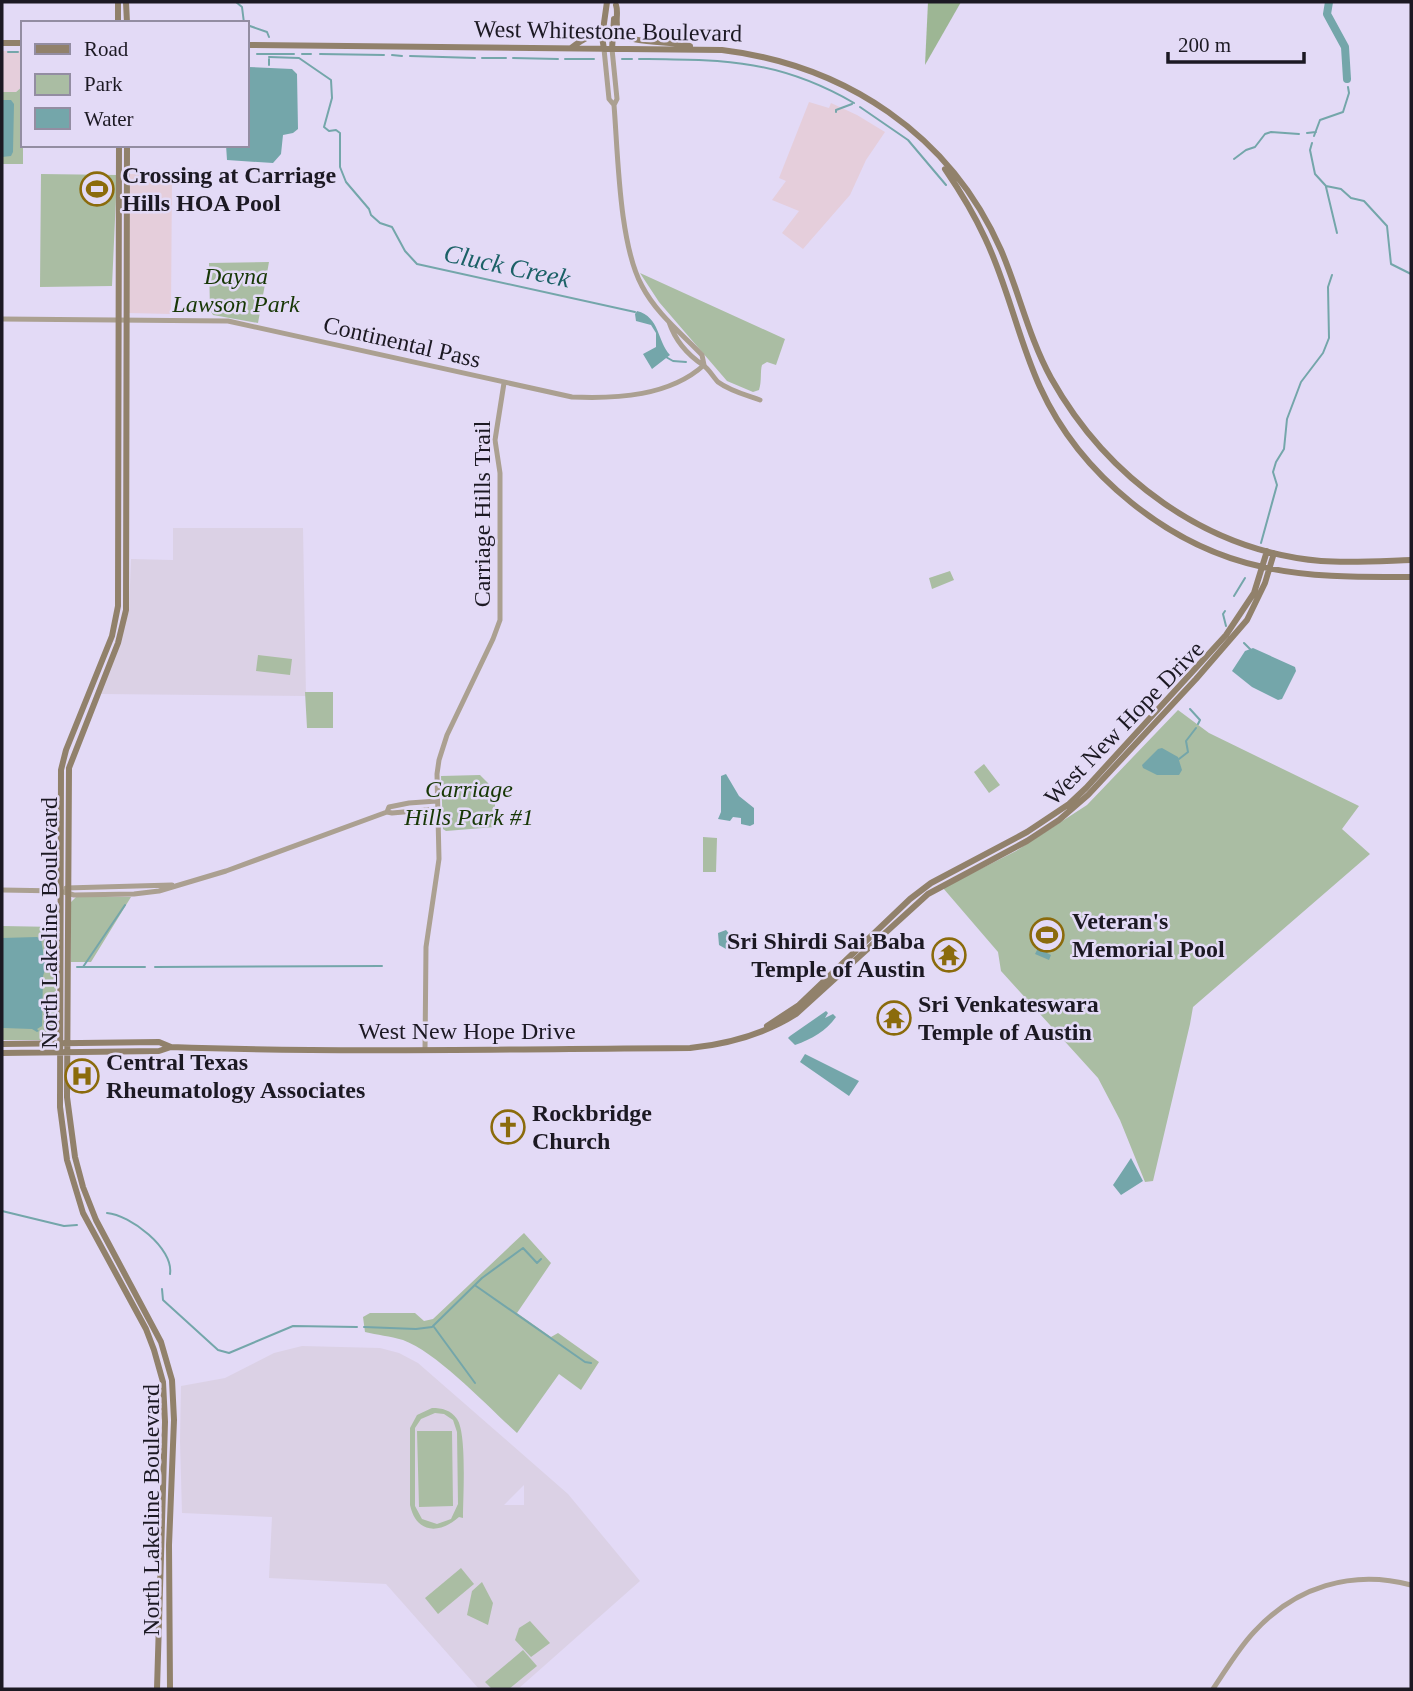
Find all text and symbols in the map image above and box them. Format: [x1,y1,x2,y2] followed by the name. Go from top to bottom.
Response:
[474,16,742,46] street label: West Whitestone Boulevard
[21,21,248,147] legend
[1168,21,1304,65] scale bar
[1178,33,1231,57] text: 200 m
[84,37,129,61] text: Road
[84,72,123,96] text: Park
[84,107,134,131] text: Water
[122,162,337,216] place label: Crossing at Carriage Hills HOA Pool
[78,170,116,208] sports icon: Crossing at Carriage Hills HOA Pool
[441,238,573,294] water label: Cluck Creek
[171,263,300,317] park label: Dayna Lawson Park
[321,311,483,373] street label: Continental Pass
[469,420,495,607] street label: Carriage Hills Trail
[1039,636,1209,810] street label: West New Hope Drive
[403,776,534,830] park label: Carriage Hills Park #1
[36,797,62,1049] street label: North Lakeline Boulevard
[1072,908,1225,962] place label: Veteran's Memorial Pool
[1028,916,1066,954] sports icon: Veteran's Memorial Pool
[727,928,925,982] place label: Sri Shirdi Sai Baba Temple of Austin
[930,936,968,974] temple icon: Sri Shirdi Sai Baba Temple of Austin
[918,991,1099,1045] place label: Sri Venkateswara Temple of Austin
[875,999,913,1037] temple icon: Sri Venkateswara Temple of Austin
[358,1018,576,1044] street label: West New Hope Drive
[106,1049,365,1103] place label: Central Texas Rheumatology Associates
[63,1057,101,1095] hospital icon: Central Texas Rheumatology Associates
[532,1100,652,1154] place label: Rockbridge Church
[489,1108,527,1146] church icon: Rockbridge Church
[138,1384,164,1636] street label: North Lakeline Boulevard

